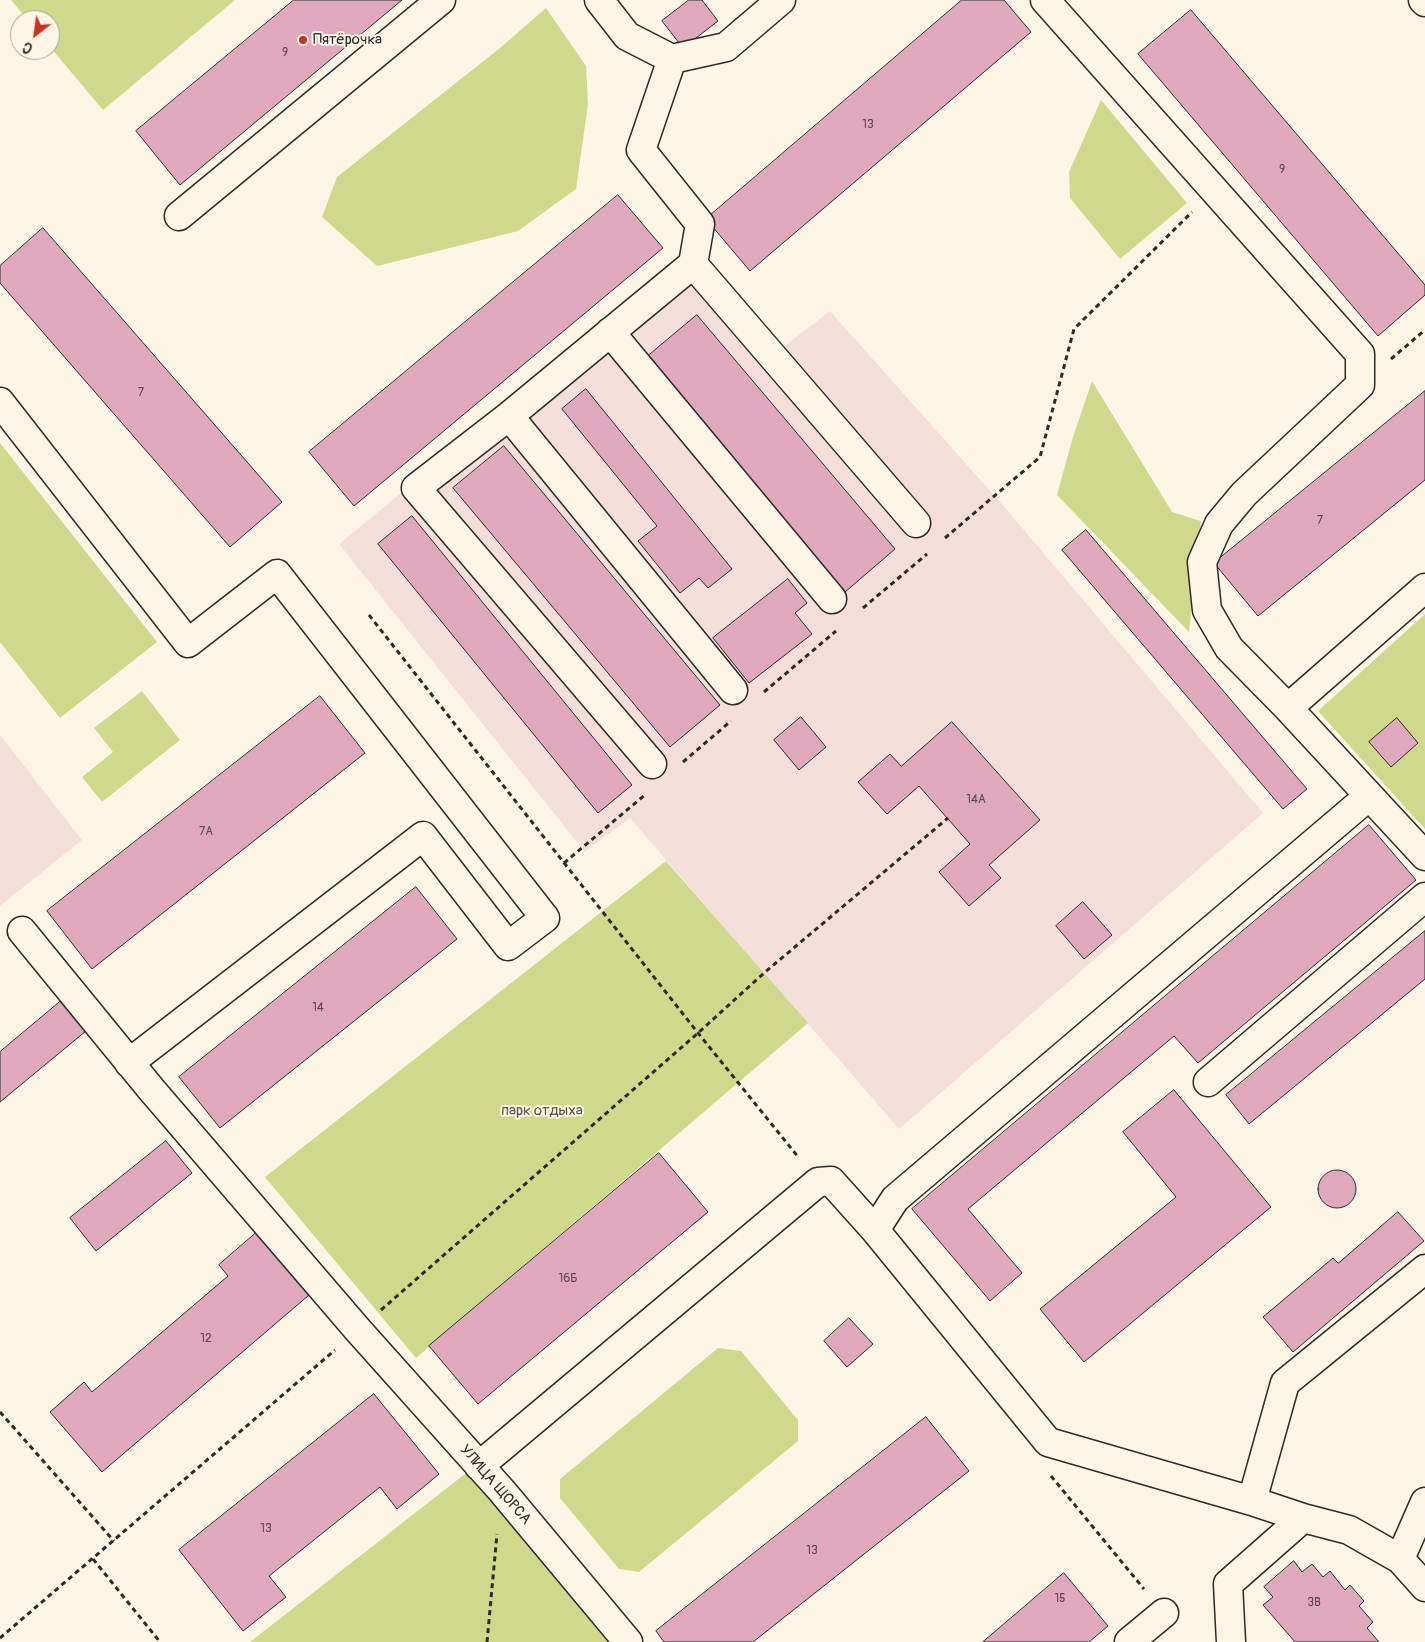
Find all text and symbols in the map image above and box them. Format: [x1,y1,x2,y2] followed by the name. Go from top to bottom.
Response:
[10,10,60,60] north arrow
[313,31,382,49] place label: Пятёрочка
[297,34,309,46] marker: Пятёрочка
[20,38,36,57] text: С
[282,46,288,60] house number: 9
[862,118,874,132] house number: 13
[1279,163,1285,177] house number: 9
[138,386,144,400] house number: 7
[1317,514,1323,528] house number: 7
[966,793,986,807] house number: 14А
[199,825,213,839] house number: 7А
[312,1001,324,1015] house number: 14
[501,1102,583,1120] park label: парк отдыха
[559,1272,577,1286] house number: 16Б
[200,1332,212,1346] house number: 12
[455,1441,535,1529] street label: УЛИЦА ЩОРСА
[260,1522,272,1536] house number: 13
[806,1544,818,1558] house number: 13
[1054,1592,1066,1606] house number: 15
[1307,1596,1321,1610] house number: 3В

